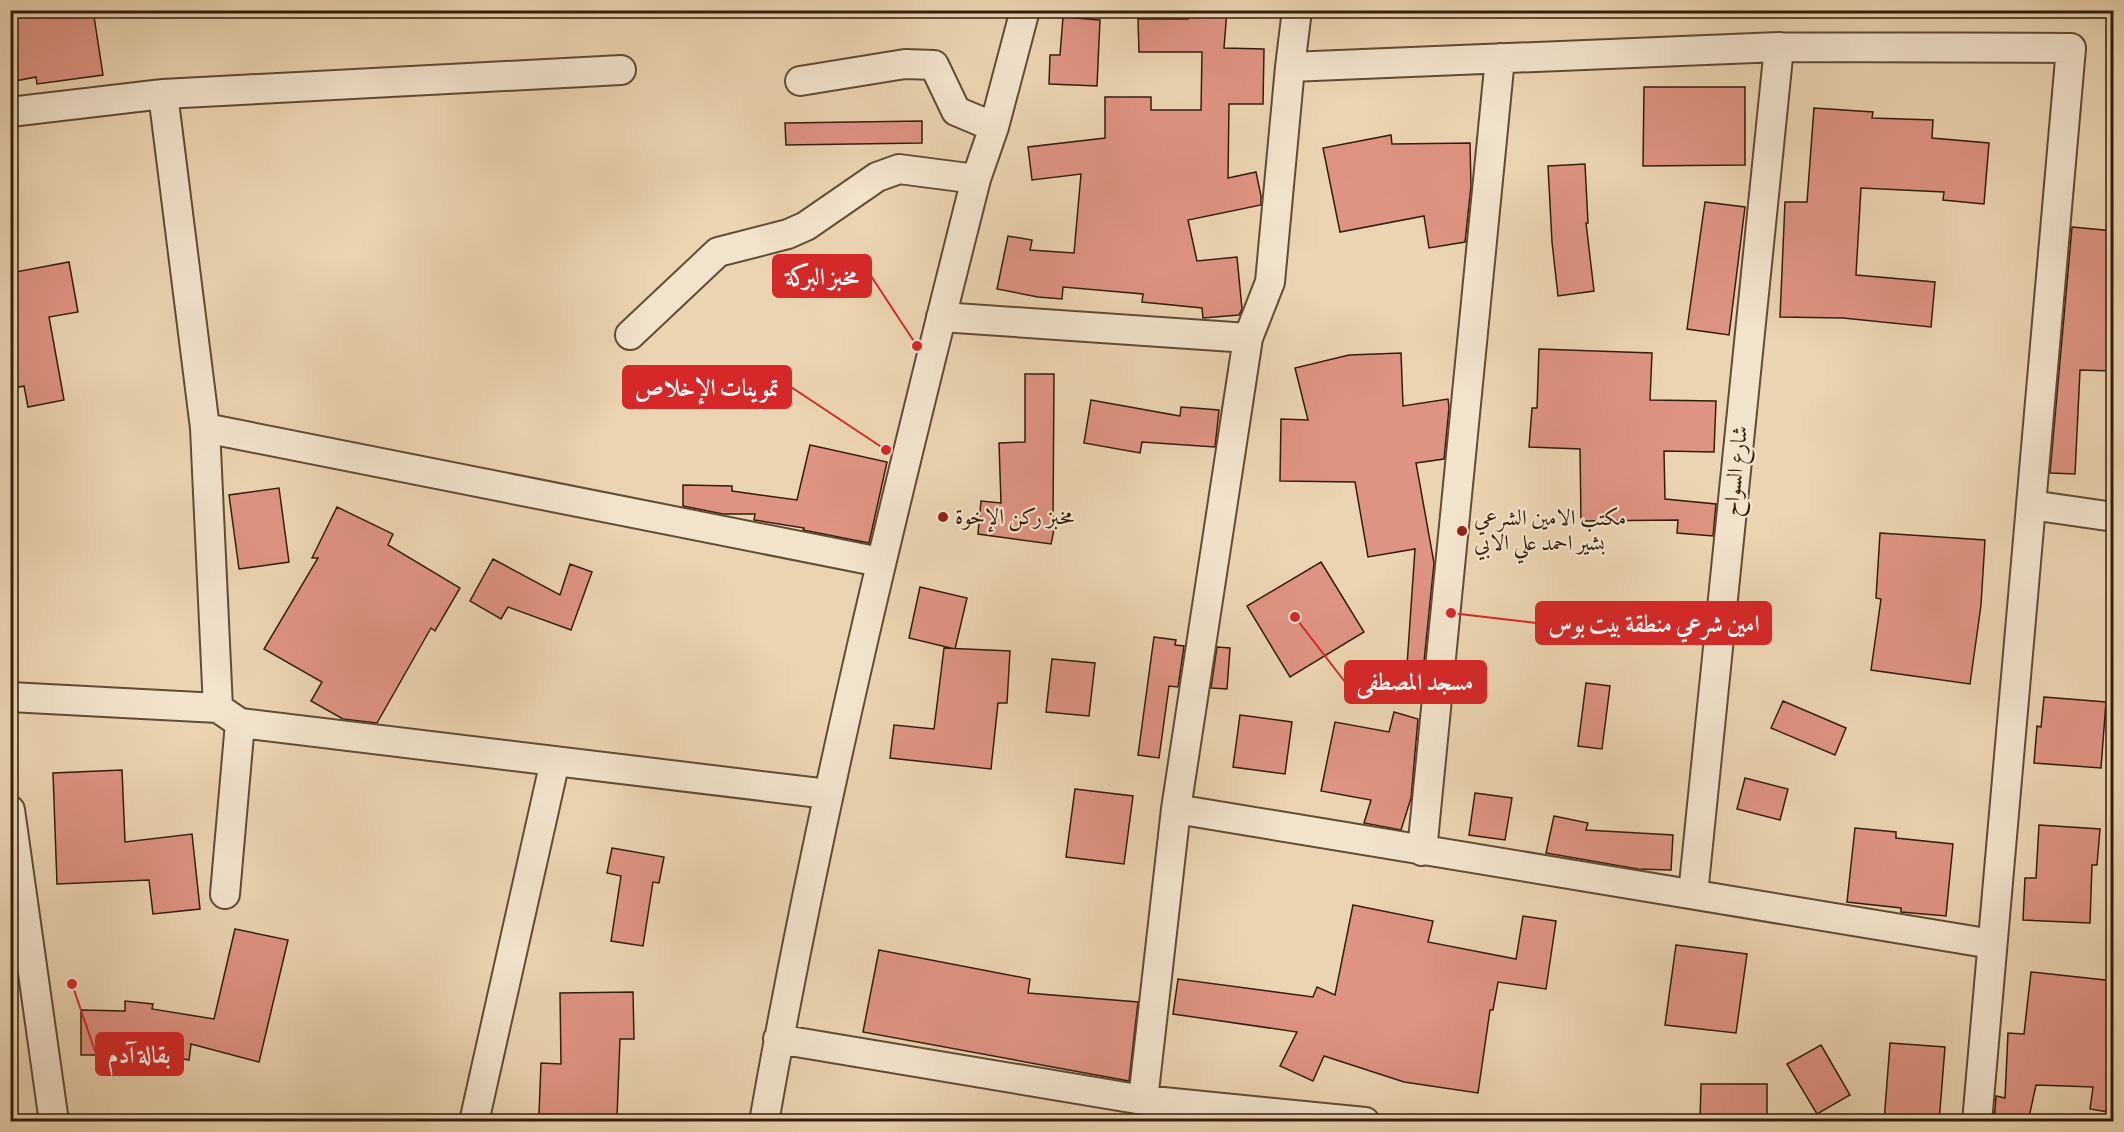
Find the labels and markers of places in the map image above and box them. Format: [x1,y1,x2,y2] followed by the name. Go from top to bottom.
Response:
[773,255,871,297] callout: مخبز البركة
[623,366,791,408] callout: تموينات الإخلاص
[955,504,1075,533] place label: مخبز ركن الإخوة
[1474,505,1626,564] place label: مكتب الامين الشرعي بشير احمد علي الابي
[936,510,950,524] marker: مخبز ركن الإخوة
[1455,524,1469,538] marker: مكتب الامين الشرعي بشير احمد علي الابي
[1536,602,1771,644] callout: امين شرعي منطقة بيت بوس
[1345,661,1486,703] callout: مسجد المصطفى
[96,1033,183,1075] callout: بقالة آدم

